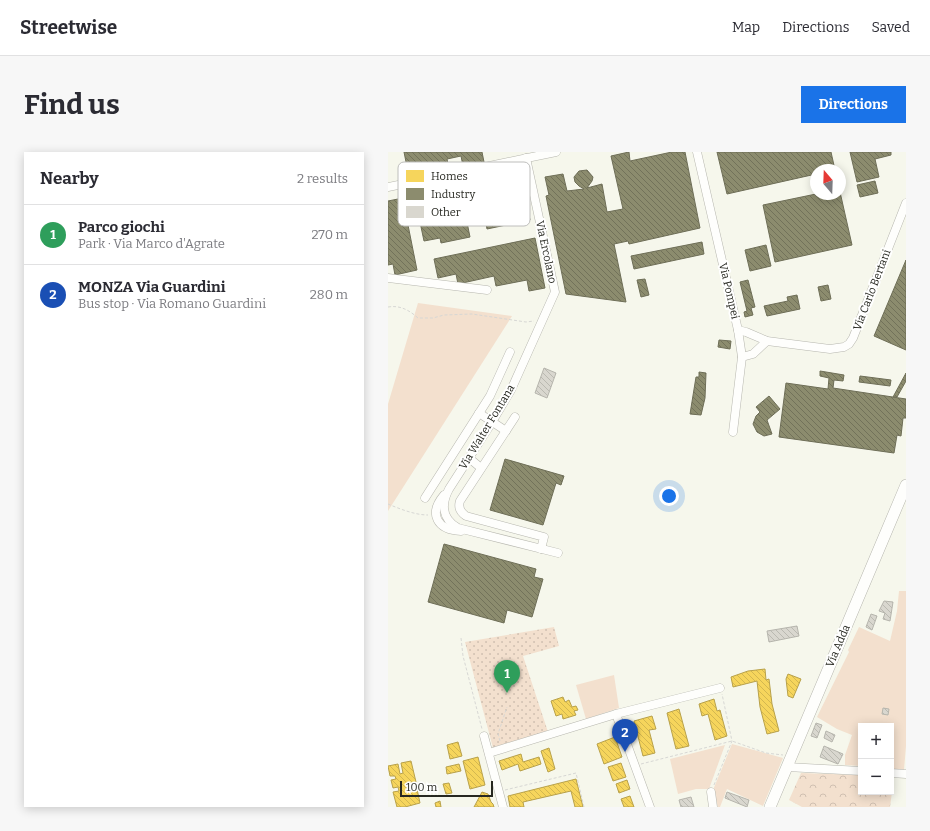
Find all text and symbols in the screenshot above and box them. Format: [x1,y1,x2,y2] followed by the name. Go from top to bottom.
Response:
[20,16,117,39] text: Streetwise
[732,19,760,36] text: Map
[782,19,850,36] text: Directions
[872,19,910,36] text: Saved
[801,86,906,123] button: Directions
[24,88,120,121] text: Find us
[398,162,530,226] legend
[810,164,846,200] north arrow
[40,168,99,189] text: Nearby
[431,170,468,183] text: Homes
[297,171,348,186] text: 2 results
[431,188,475,201] text: Industry
[431,206,461,219] text: Other
[78,218,165,236] text: Parco giochi
[533,219,559,285] street label: Via Ercolano
[50,227,56,242] text: 1
[311,227,348,242] text: 270 m
[78,236,225,251] text: Park · Via Marco d'Agrate
[851,247,894,332] street label: Via Carlo Bertani
[716,262,742,321] street label: Via Pompei
[78,278,225,296] text: MONZA Via Guardini
[49,287,57,302] text: 2
[310,287,348,302] text: 280 m
[78,296,266,311] text: Bus stop · Via Romano Guardini
[457,382,517,472] street label: Via Walter Fontana
[659,486,679,506] your location
[823,623,853,669] street label: Via Adda
[494,660,520,693] pin: 1
[612,719,638,752] pin: 2
[858,723,894,795] map controls
[858,723,894,759] button: +
[858,759,894,795] button: −
[400,779,493,798] scale bar
[406,781,437,794] text: 100 m

